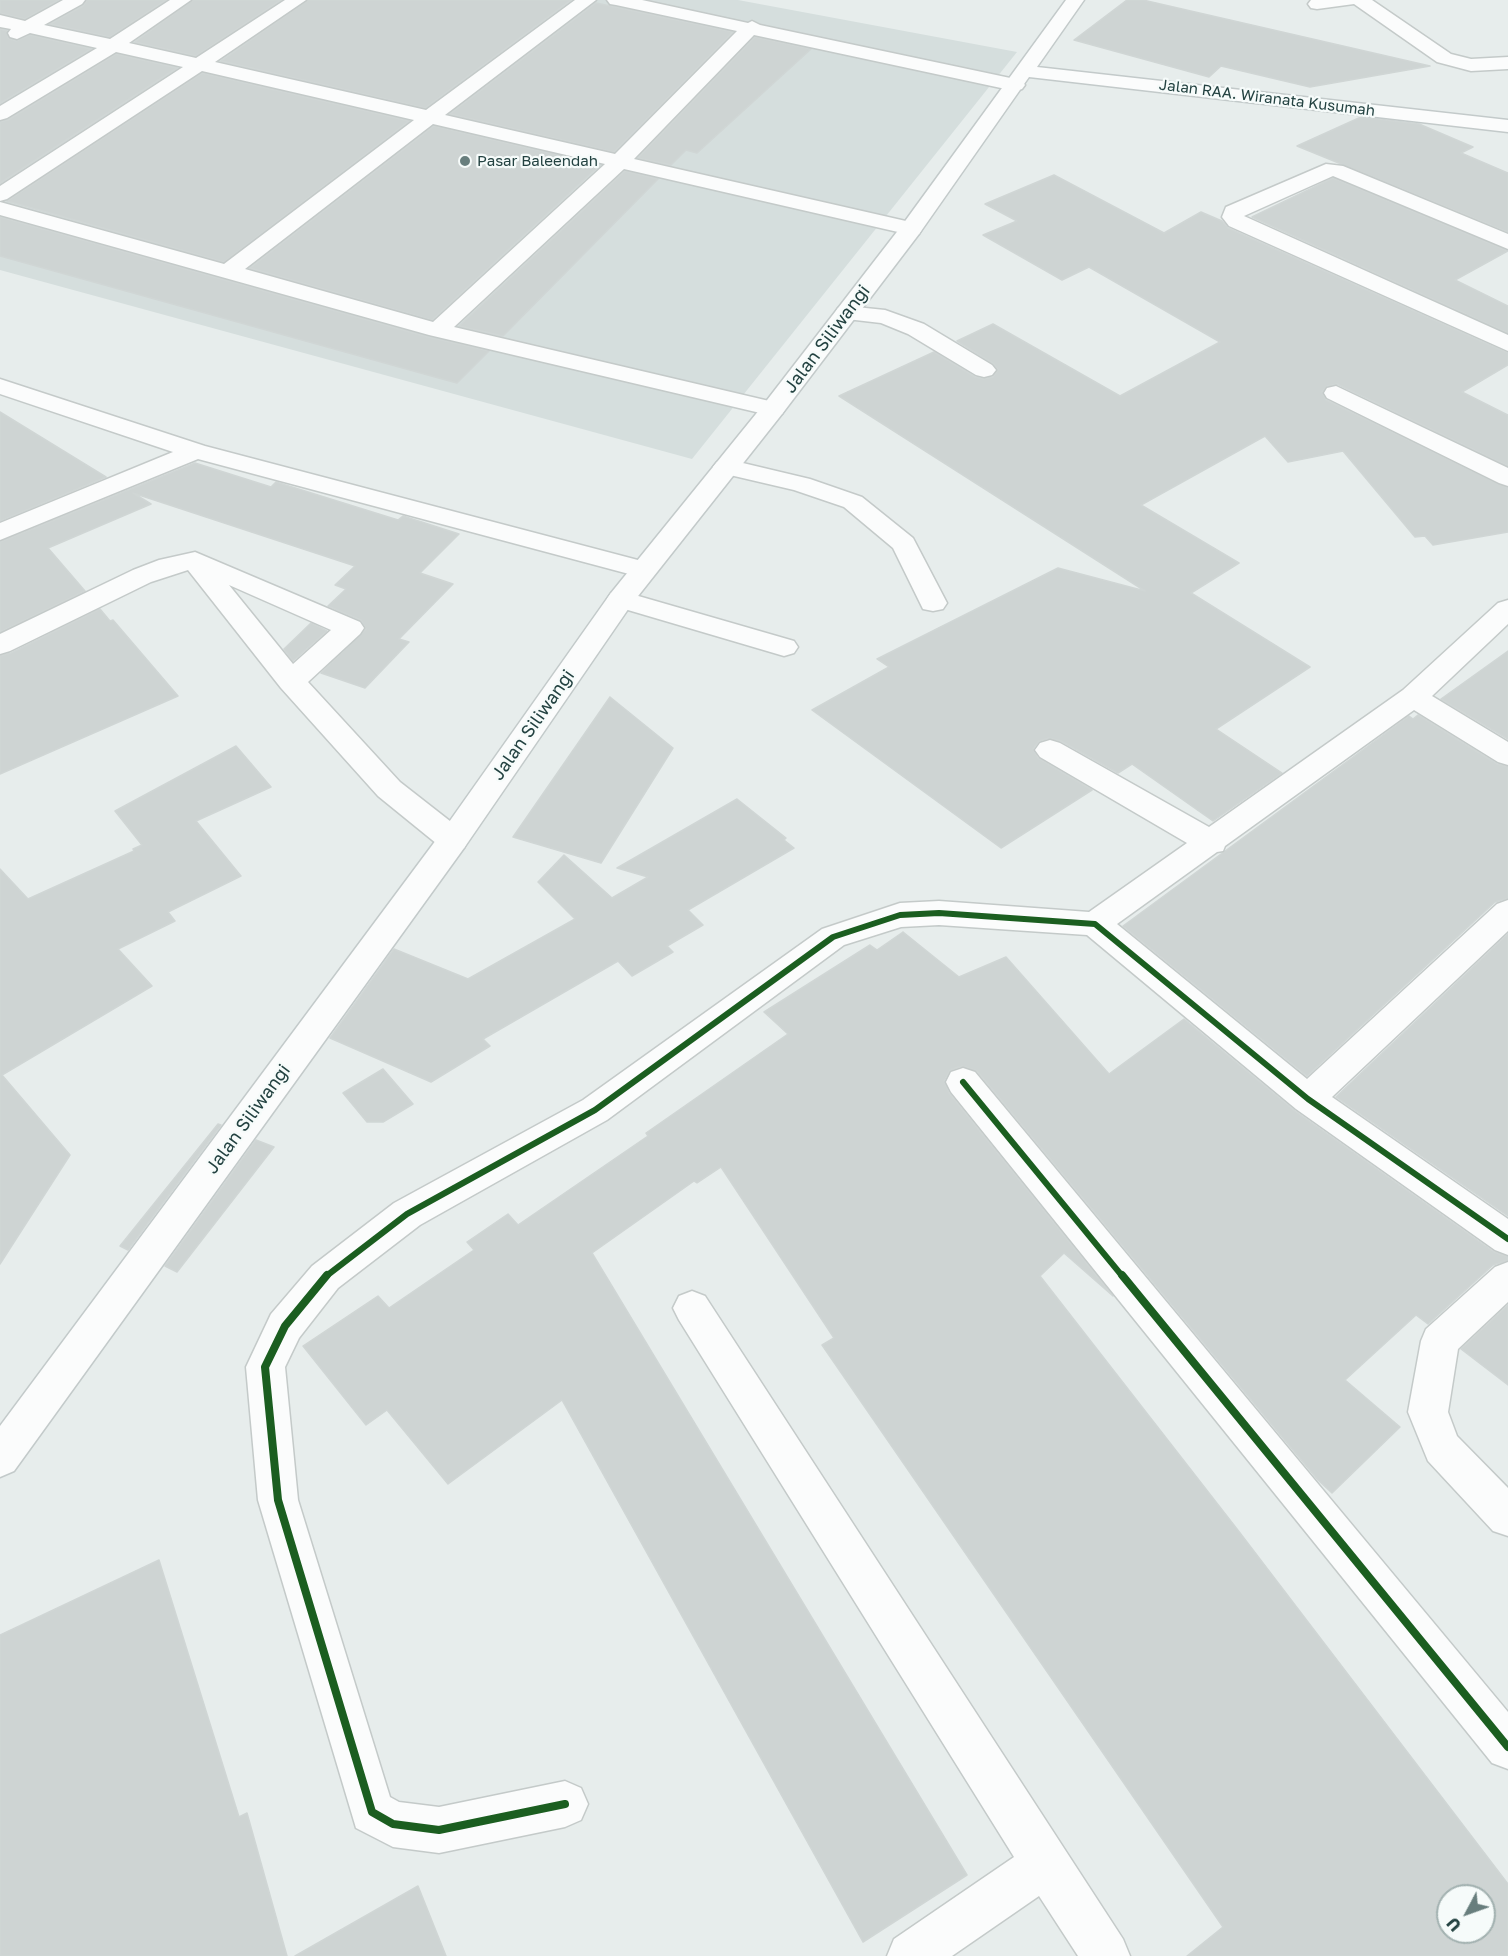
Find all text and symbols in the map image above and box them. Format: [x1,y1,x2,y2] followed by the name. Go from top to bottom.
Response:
[1158,76,1376,120] street label: Jalan RAA. Wiranata Kusumah
[477,152,598,170] place label: Pasar Baleendah
[458,154,472,168] marker: Pasar Baleendah
[779,281,875,397] street label: Jalan Siliwangi
[487,666,579,784] street label: Jalan Siliwangi
[201,1060,295,1178] street label: Jalan Siliwangi
[1436,1884,1496,1944] north arrow
[1443,1914,1465,1935] text: U

